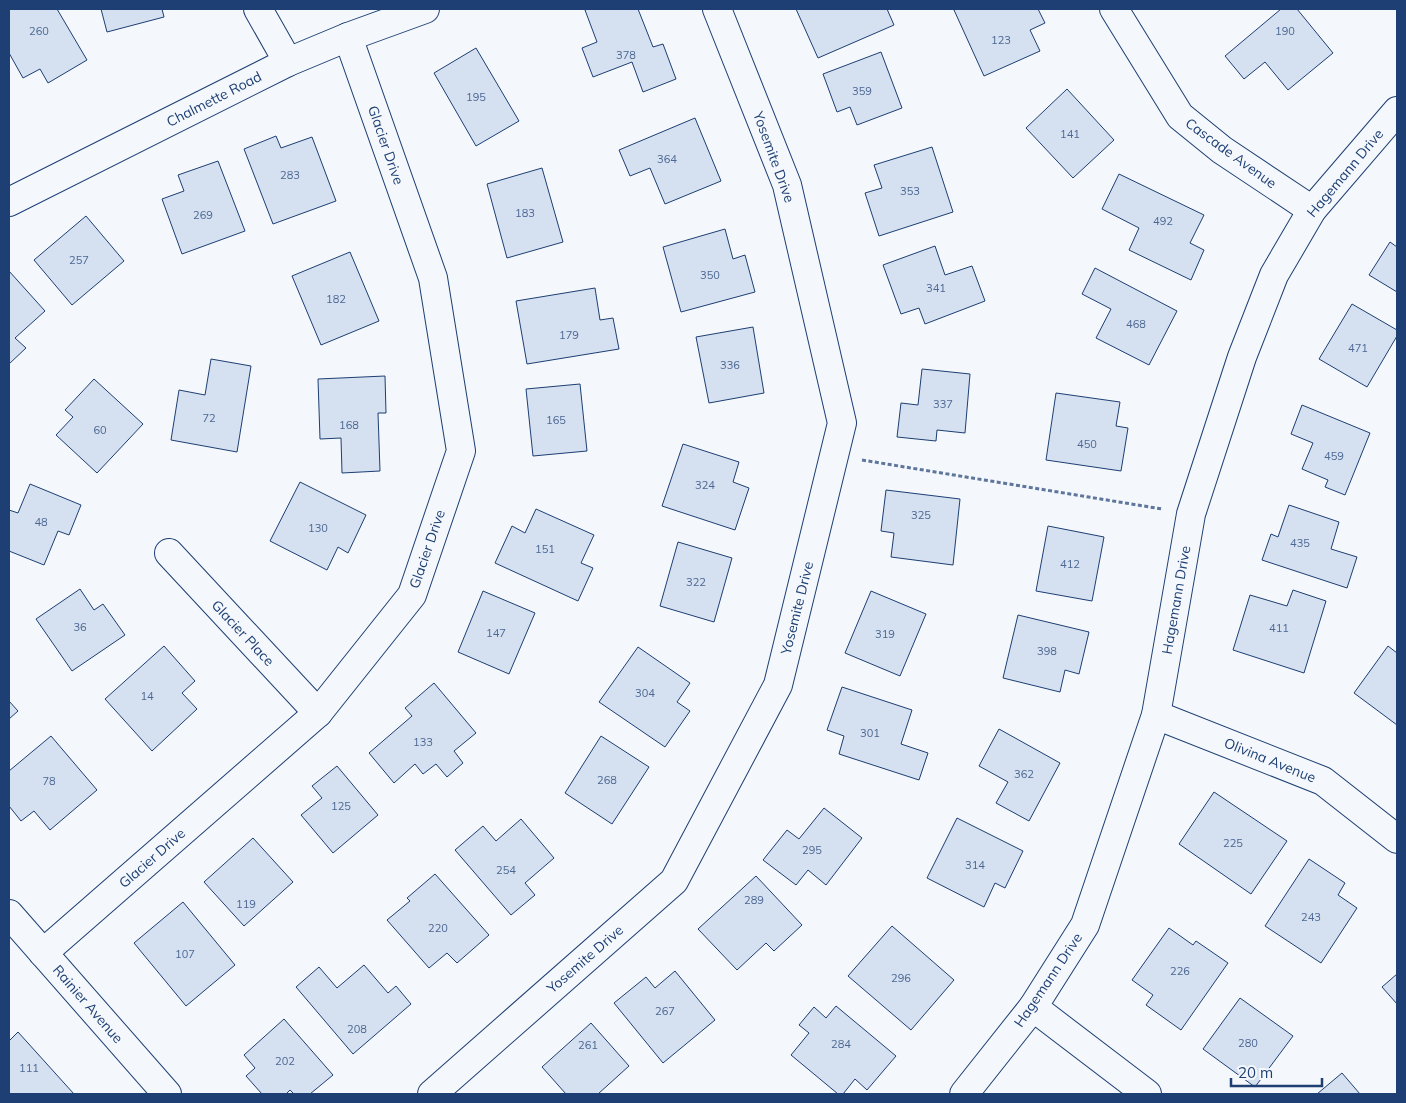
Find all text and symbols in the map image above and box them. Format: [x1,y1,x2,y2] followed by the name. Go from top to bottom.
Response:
[29,24,49,38] house number: 260
[1275,24,1295,38] house number: 190
[991,33,1011,47] house number: 123
[616,48,636,62] house number: 378
[163,67,265,131] street label: Chalmette Road
[852,84,872,98] house number: 359
[466,90,486,104] house number: 195
[364,103,408,187] street label: Glacier Drive
[749,108,799,205] street label: Yosemite Drive
[1182,114,1280,192] street label: Cascade Avenue
[1303,125,1387,221] street label: Hagemann Drive
[1060,127,1080,141] house number: 141
[657,152,677,166] house number: 364
[280,168,300,182] house number: 283
[900,184,920,198] house number: 353
[515,206,535,220] house number: 183
[193,208,213,222] house number: 269
[1153,214,1173,228] house number: 492
[69,253,89,267] house number: 257
[700,268,720,282] house number: 350
[926,281,946,295] house number: 341
[326,292,346,306] house number: 182
[1126,317,1146,331] house number: 468
[559,328,579,342] house number: 179
[1348,341,1368,355] house number: 471
[720,358,740,372] house number: 336
[933,397,953,411] house number: 337
[202,411,216,425] house number: 72
[546,413,566,427] house number: 165
[339,418,359,432] house number: 168
[93,423,107,437] house number: 60
[1077,437,1097,451] house number: 450
[1324,449,1344,463] house number: 459
[695,478,715,492] house number: 324
[405,507,449,591] street label: Glacier Drive
[911,508,931,522] house number: 325
[34,515,48,529] house number: 48
[308,521,328,535] house number: 130
[1290,536,1310,550] house number: 435
[535,542,555,556] house number: 151
[1158,544,1194,656] street label: Hagemann Drive
[1060,557,1080,571] house number: 412
[776,559,817,657] street label: Yosemite Drive
[686,575,706,589] house number: 322
[208,596,278,670] street label: Glacier Place
[73,620,87,634] house number: 36
[1269,621,1289,635] house number: 411
[486,626,506,640] house number: 147
[875,627,895,641] house number: 319
[1037,644,1057,658] house number: 398
[635,686,655,700] house number: 304
[140,689,154,703] house number: 14
[860,726,880,740] house number: 301
[1222,733,1318,787] street label: Olivina Avenue
[413,735,433,749] house number: 133
[1014,767,1034,781] house number: 362
[597,773,617,787] house number: 268
[42,774,56,788] house number: 78
[331,799,351,813] house number: 125
[115,824,189,892] street label: Glacier Drive
[1223,836,1243,850] house number: 225
[802,843,822,857] house number: 295
[965,858,985,872] house number: 314
[496,863,516,877] house number: 254
[744,893,764,907] house number: 289
[236,897,256,911] house number: 119
[1301,910,1321,924] house number: 243
[428,921,448,935] house number: 220
[542,921,627,998] street label: Yosemite Drive
[1010,929,1086,1031] street label: Hagemann Drive
[175,947,195,961] house number: 107
[49,961,127,1047] street label: Rainier Avenue
[1170,964,1190,978] house number: 226
[891,971,911,985] house number: 296
[655,1004,675,1018] house number: 267
[347,1022,367,1036] house number: 208
[1238,1036,1258,1050] house number: 280
[831,1037,851,1051] house number: 284
[578,1038,598,1052] house number: 261
[275,1054,295,1068] house number: 202
[1231,1056,1322,1088] scale bar
[19,1061,39,1075] house number: 111
[1238,1063,1273,1082] text: 20 m

